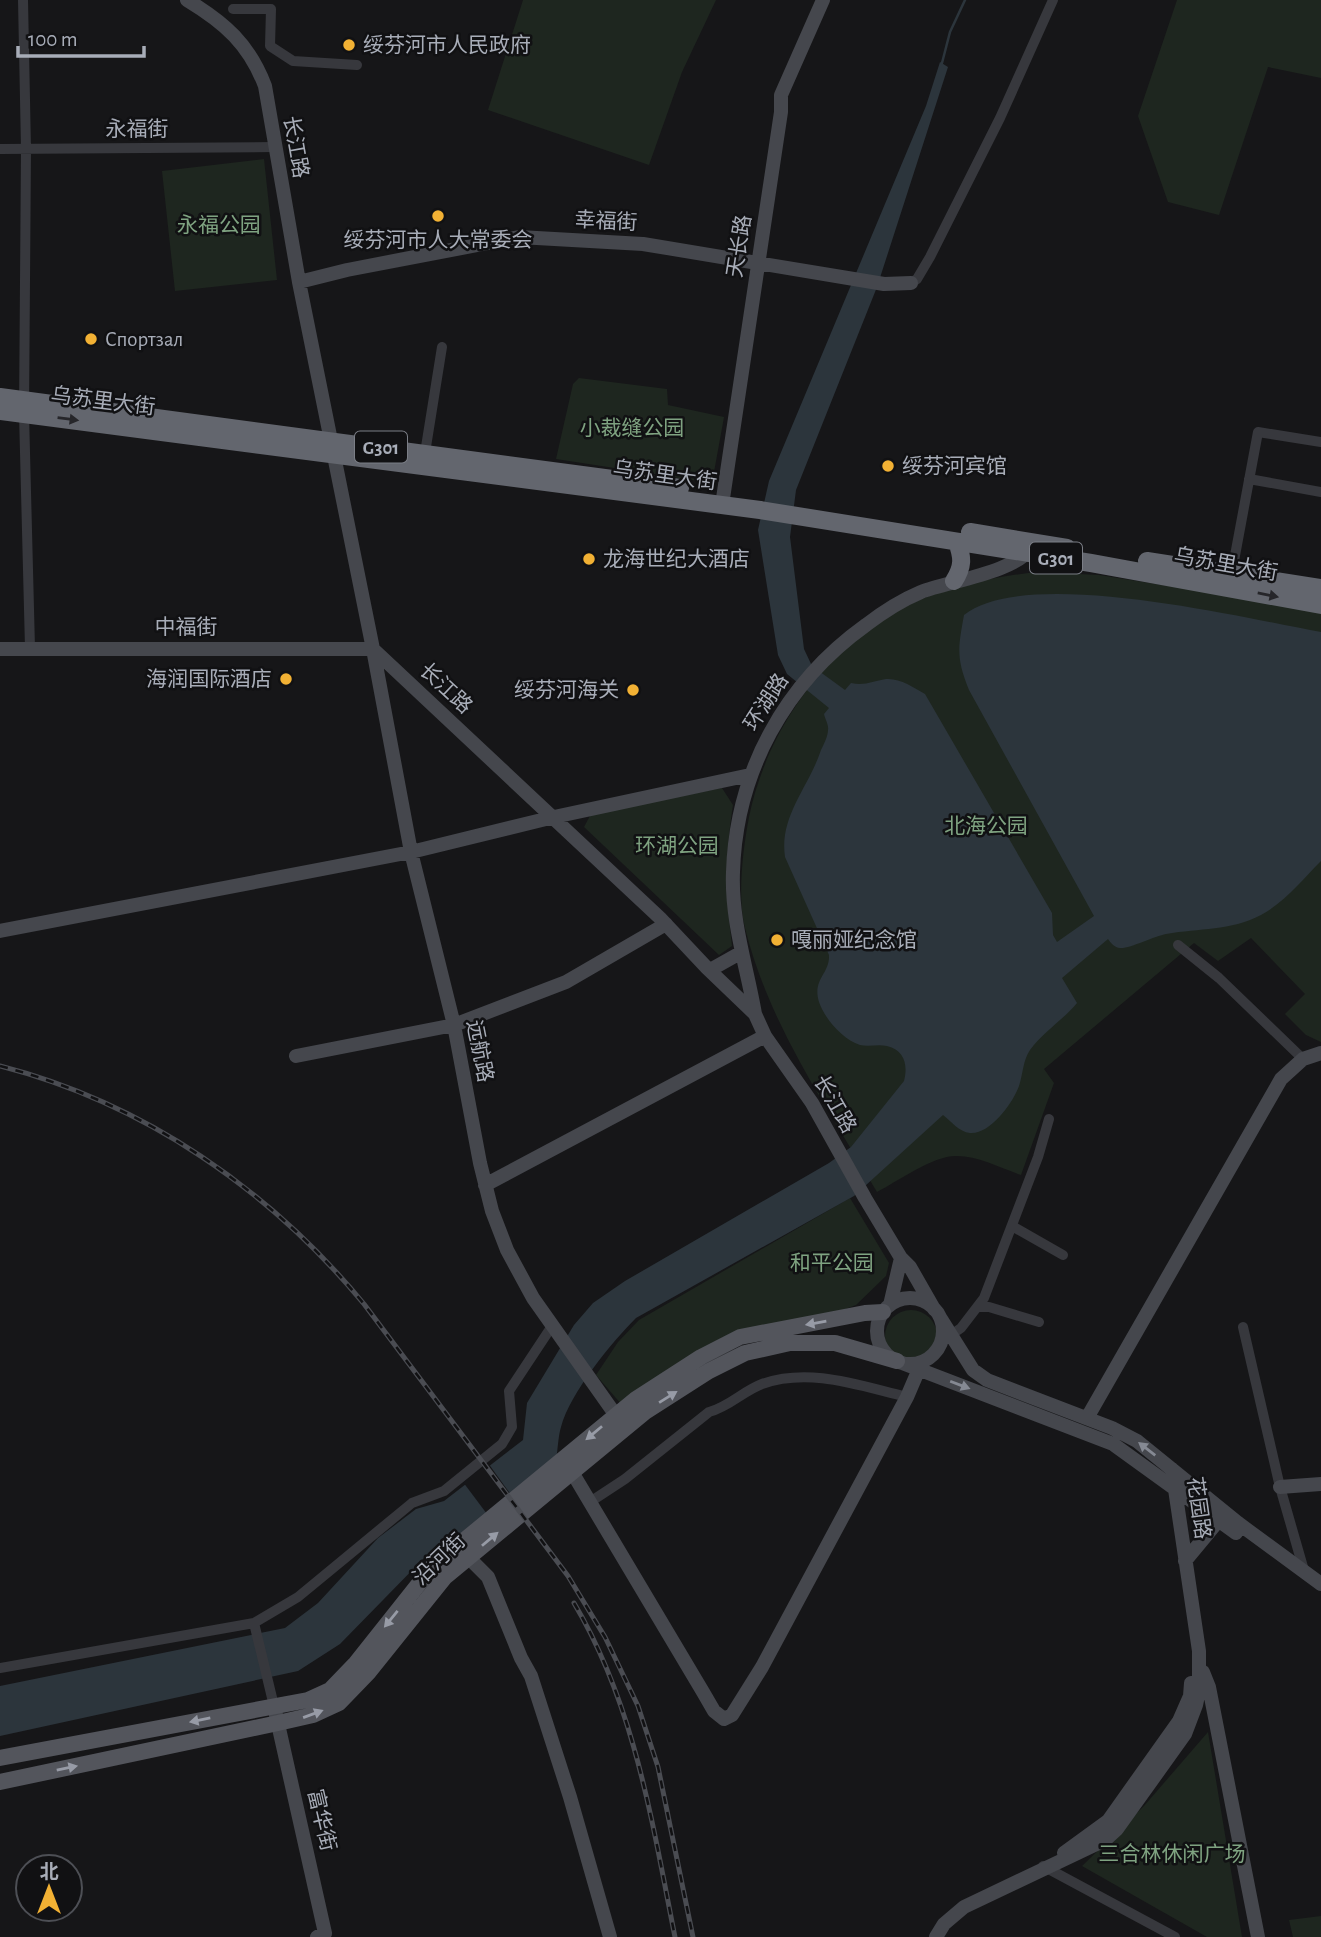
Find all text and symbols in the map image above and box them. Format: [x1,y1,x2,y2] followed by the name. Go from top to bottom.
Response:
[18,14,144,58] scale bar
[28,29,78,50] text: 100 m
[363,34,531,56] place label: 绥芬河市人民政府
[341,37,357,53] marker: 绥芬河市人民政府
[280,114,312,180] street label: 长江路
[106,118,169,140] street label: 永福街
[430,208,446,224] marker: 绥芬河市人大常委会
[574,208,638,234] street label: 幸福街
[723,213,755,279] street label: 天长路
[177,214,261,236] park label: 永福公园
[344,229,533,251] place label: 绥芬河市人大常委会
[105,329,183,350] place label: Спортзал
[83,331,99,347] marker: Спортзал
[50,384,156,418] street label: 乌苏里大街
[57,414,79,425] one-way arrow
[580,417,685,439] park label: 小裁缝公园
[355,432,407,462] road number: G301
[902,455,1007,477] place label: 绥芬河宾馆
[611,457,719,493] street label: 乌苏里大街
[880,458,896,474] marker: 绥芬河宾馆
[1030,542,1082,573] road number: G301
[1172,544,1280,584] street label: 乌苏里大街
[603,548,750,570] place label: 龙海世纪大酒店
[581,551,597,567] marker: 龙海世纪大酒店
[1257,590,1279,601] one-way arrow
[155,616,218,638] street label: 中福街
[415,658,477,718] street label: 长江路
[146,668,272,690] place label: 海润国际酒店
[740,670,792,734] street label: 环湖路
[278,671,294,687] marker: 海润国际酒店
[514,679,619,701] place label: 绥芬河海关
[625,682,641,698] marker: 绥芬河海关
[944,815,1028,837] park label: 北海公园
[635,835,719,857] park label: 环湖公园
[791,929,917,951] place label: 嘎丽娅纪念馆
[769,932,785,948] marker: 嘎丽娅纪念馆
[463,1018,497,1084] street label: 远航路
[810,1071,860,1137] street label: 长江路
[790,1252,874,1274] park label: 和平公园
[805,1318,827,1329] one-way arrow
[950,1380,971,1391] one-way arrow
[658,1391,677,1404] one-way arrow
[586,1425,603,1440] one-way arrow
[1139,1442,1157,1457] one-way arrow
[1184,1475,1214,1541] street label: 花园路
[409,1529,469,1589] street label: 沿河街
[481,1532,499,1547] one-way arrow
[384,1610,399,1627] one-way arrow
[302,1708,323,1719] one-way arrow
[189,1715,211,1726] one-way arrow
[56,1762,78,1773] one-way arrow
[304,1787,340,1853] street label: 富华街
[1099,1843,1246,1865] park label: 三合林休闲广场
[14,1853,84,1923] north arrow
[39,1862,59,1882] text: 北

